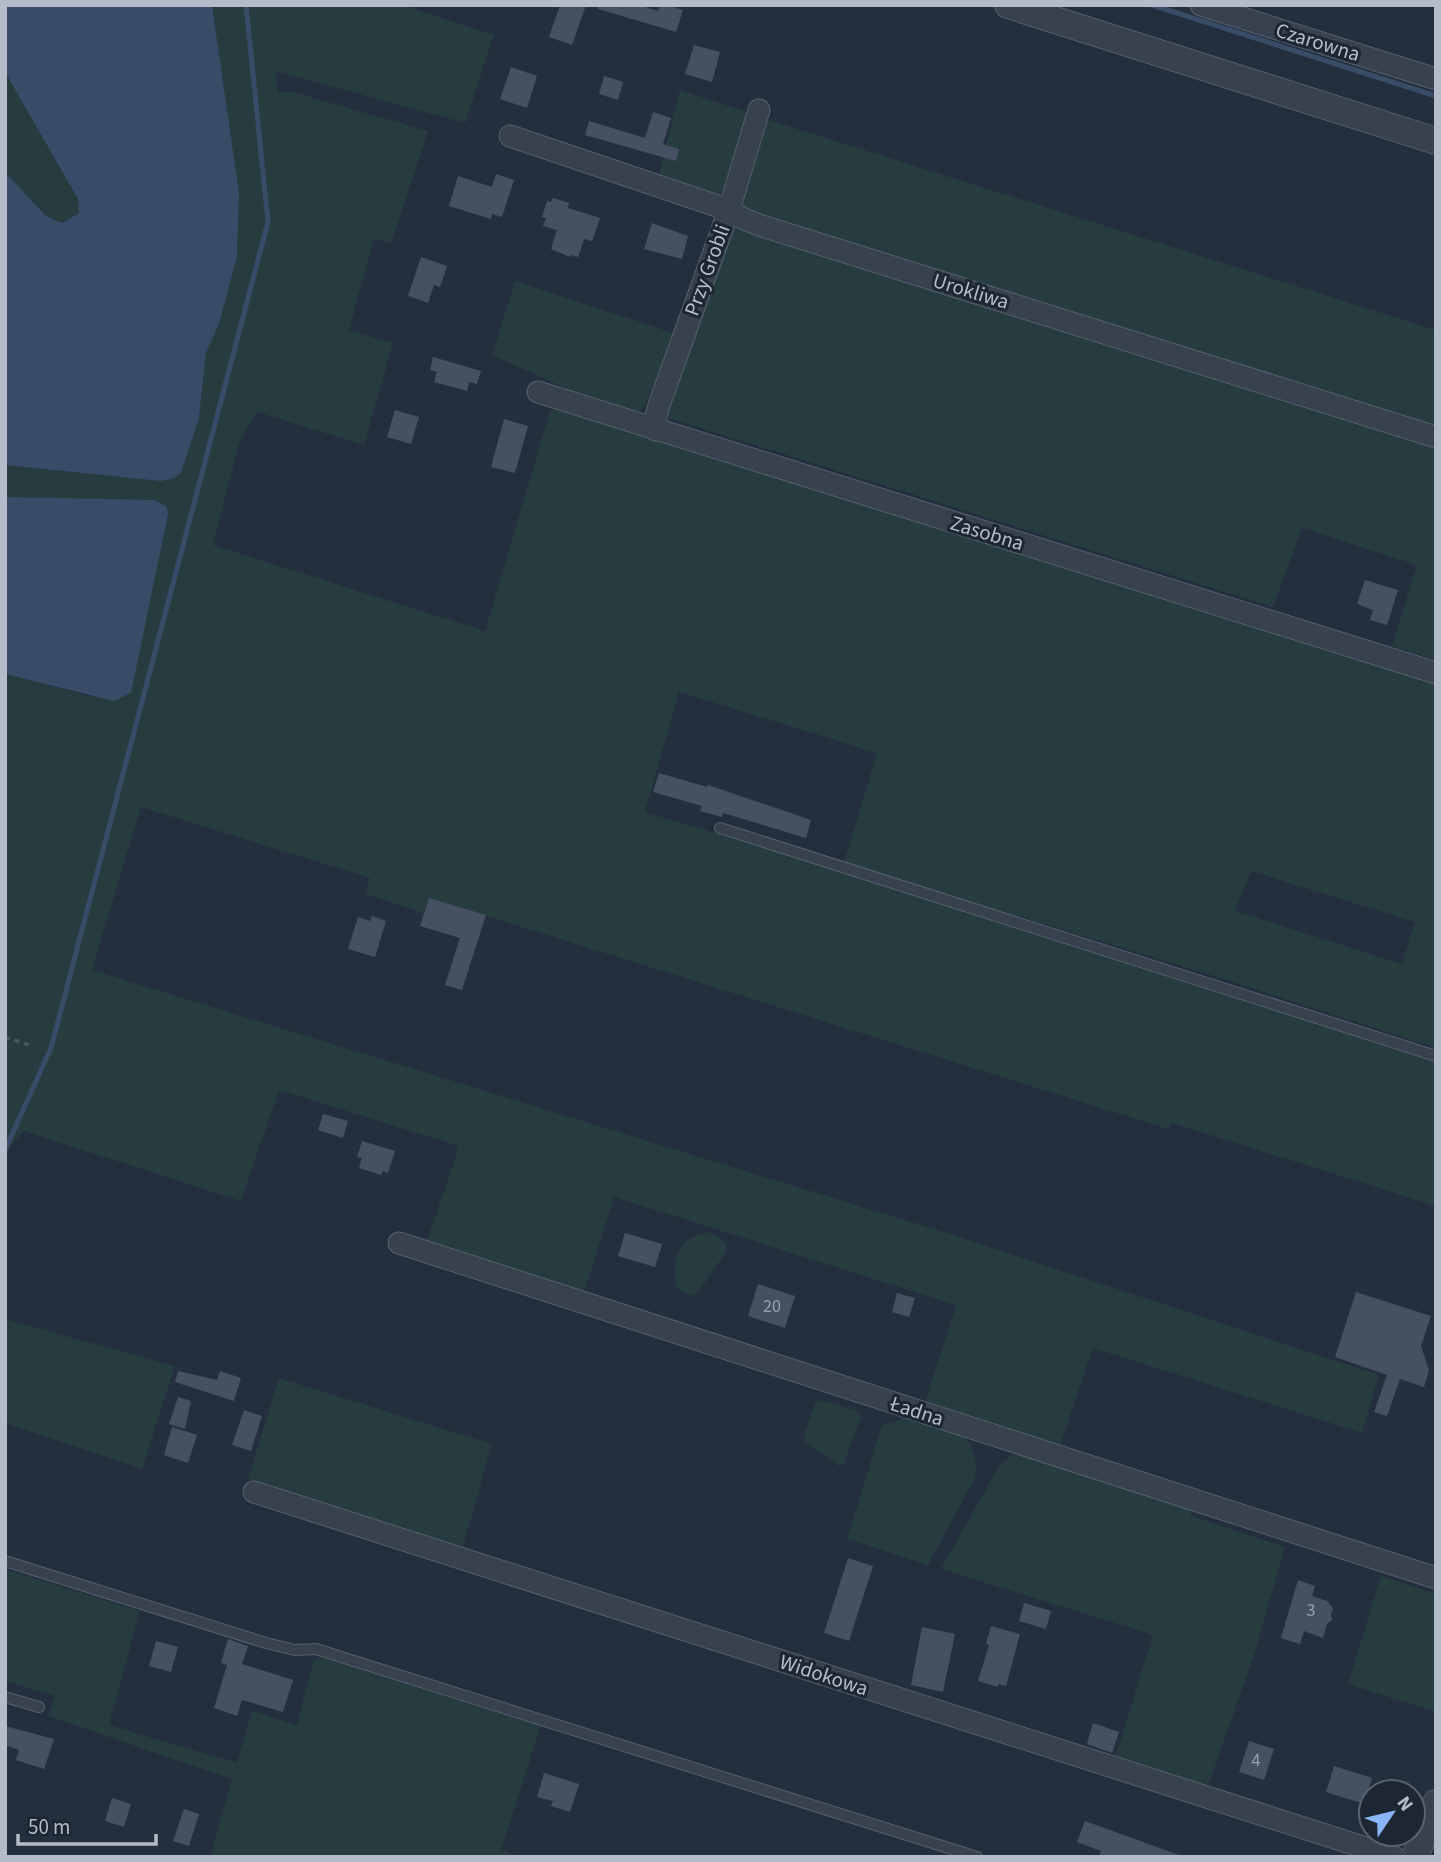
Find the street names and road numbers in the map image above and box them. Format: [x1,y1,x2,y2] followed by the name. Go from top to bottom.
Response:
[1272,15,1364,69] street label: Czarowna
[677,220,737,320] street label: Przy Grobli
[929,265,1013,317] street label: Urokliwa
[947,508,1027,558] street label: Zasobna
[885,1388,948,1434] street label: Ładna
[776,1647,872,1703] street label: Widokowa

